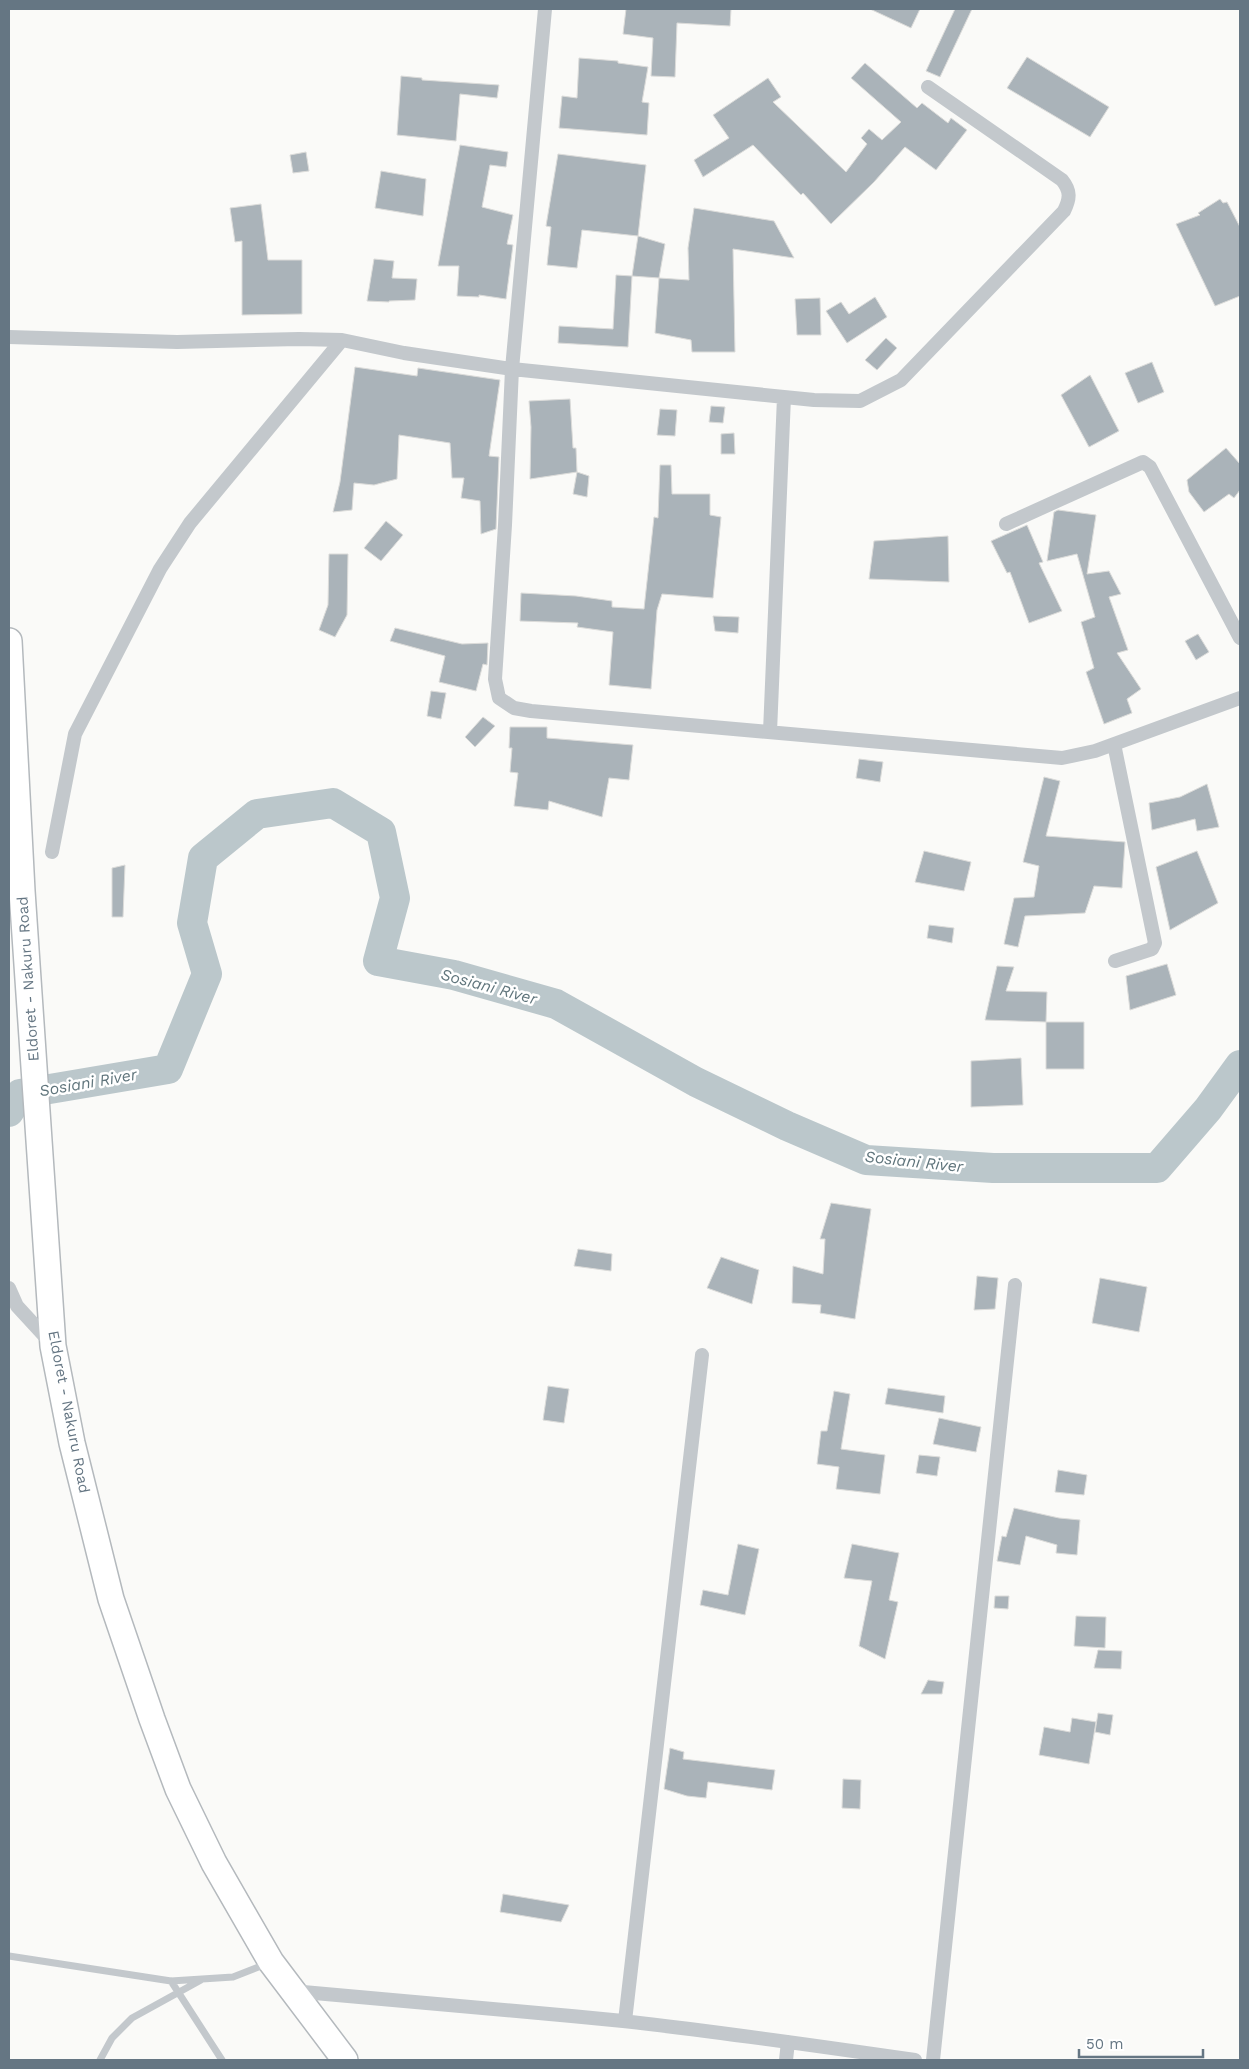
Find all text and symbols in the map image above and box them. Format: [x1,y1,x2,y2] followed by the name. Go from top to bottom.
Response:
[13,896,43,1062] street label: Eldoret - Nakuru Road
[439,965,540,1009] water label: Sosiani River
[38,1064,139,1100] water label: Sosiani River
[864,1147,965,1176] water label: Sosiani River
[44,1329,94,1495] street label: Eldoret - Nakuru Road
[1079,2026,1203,2058] scale bar
[1086,2035,1123,2053] text: 50 m

